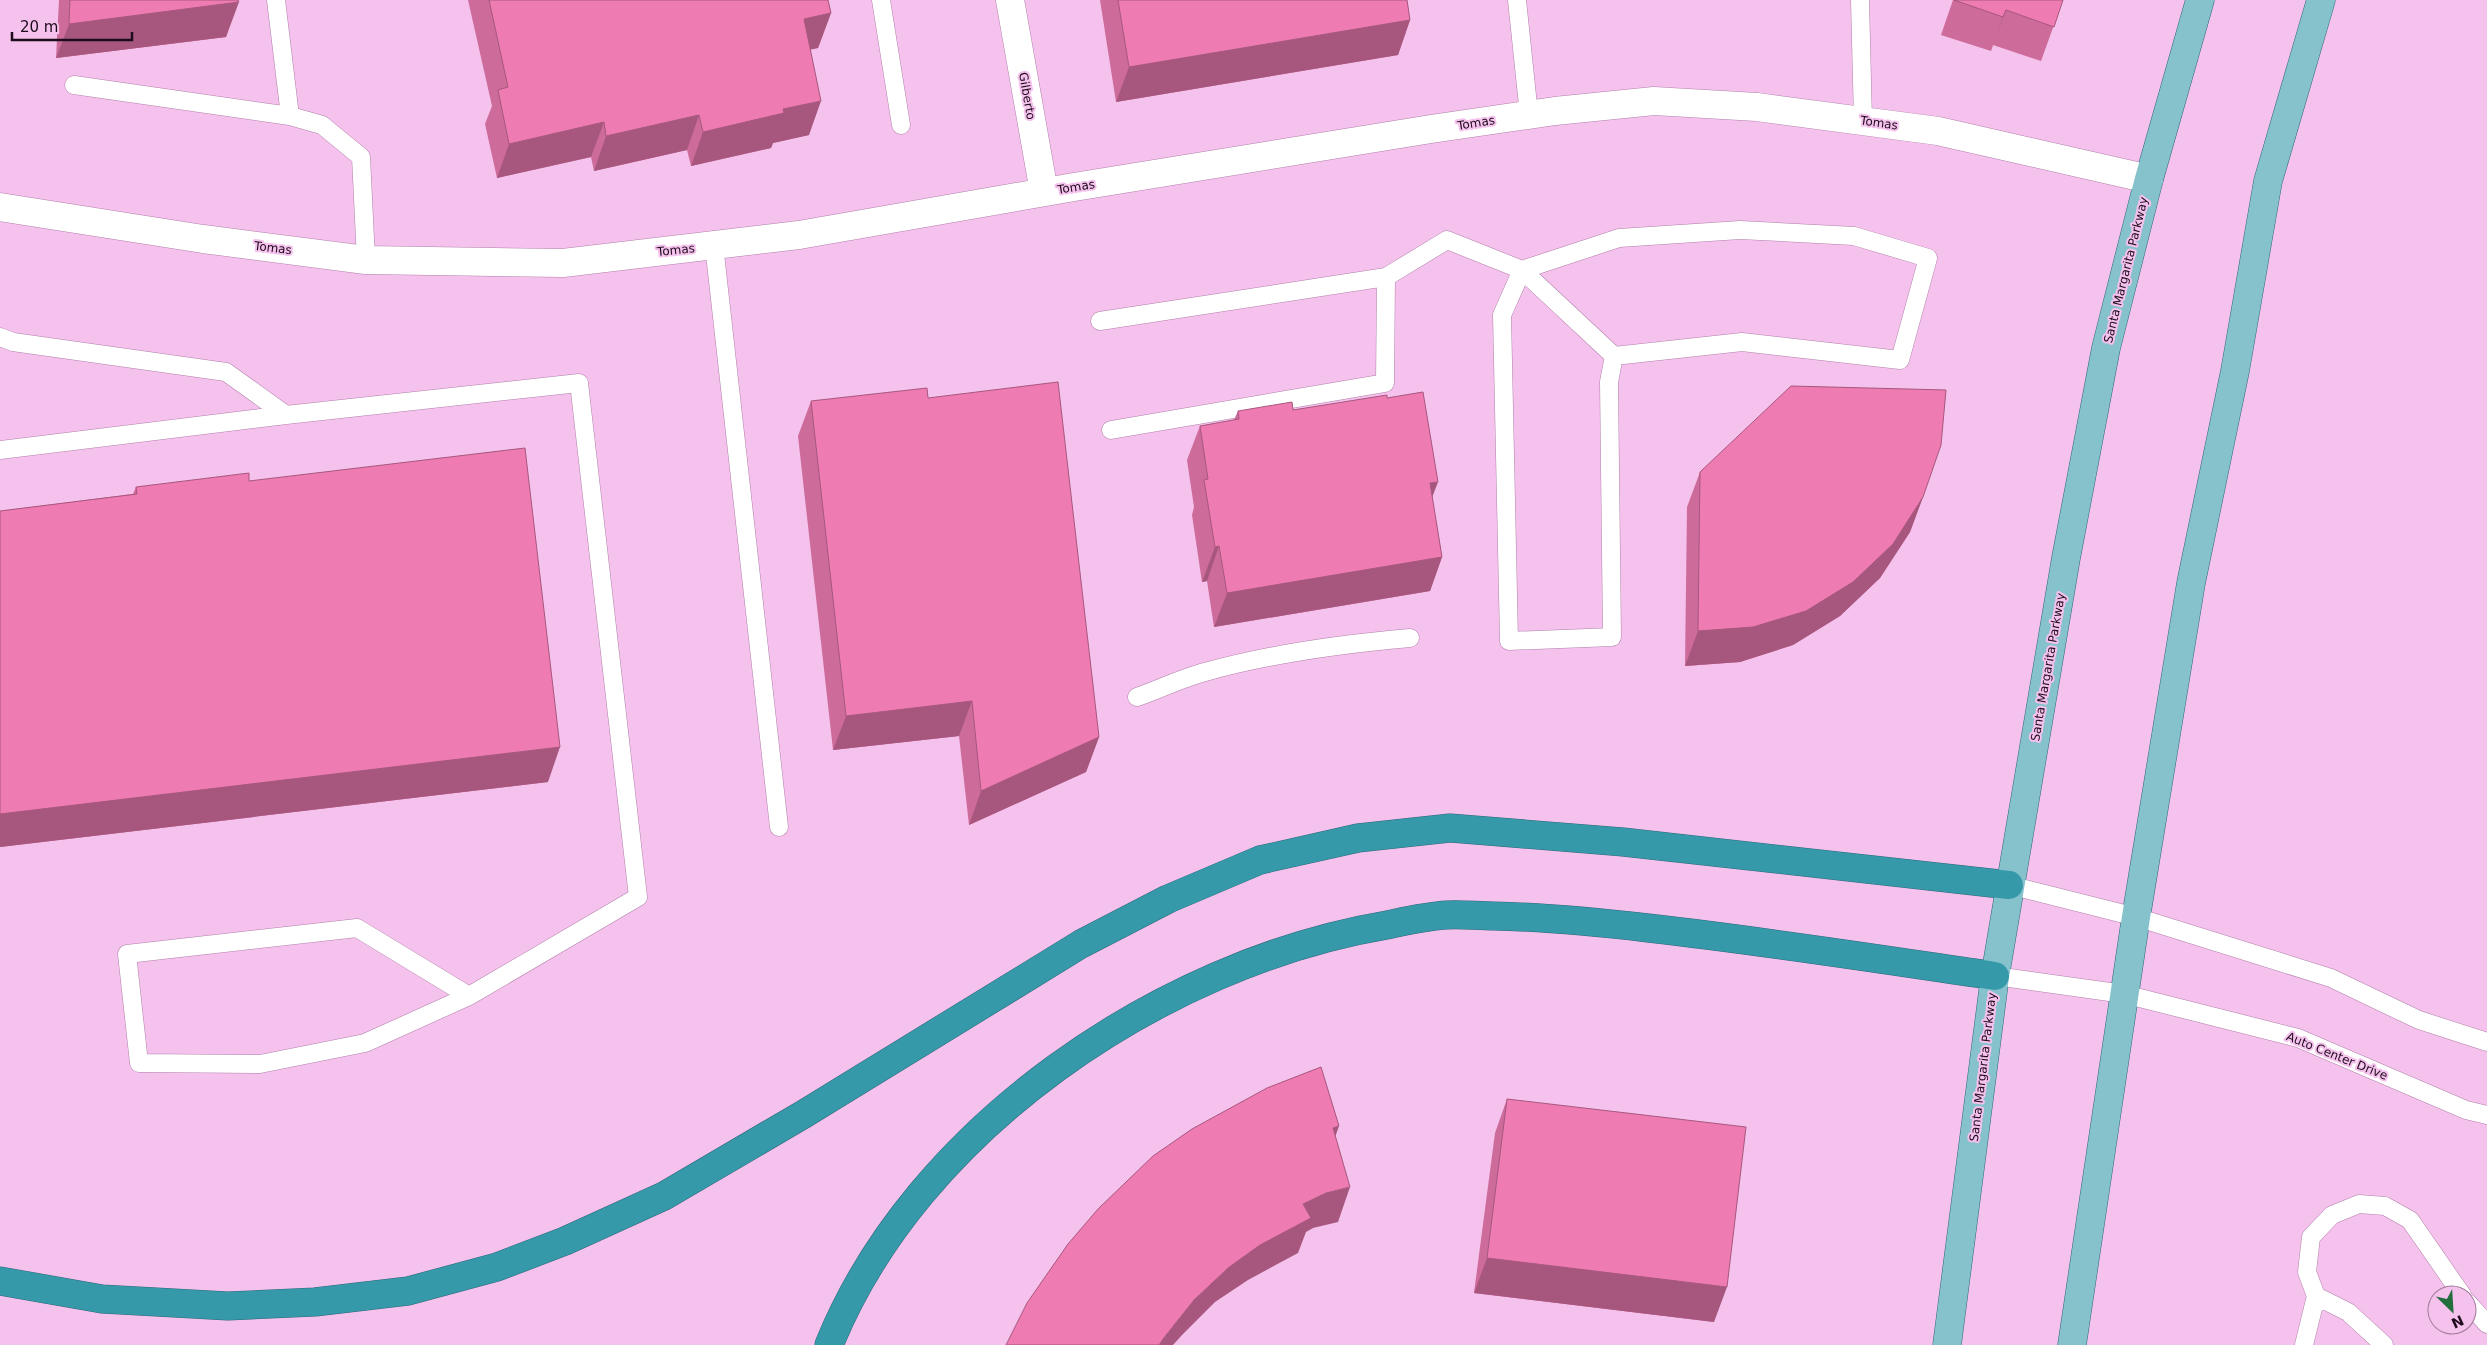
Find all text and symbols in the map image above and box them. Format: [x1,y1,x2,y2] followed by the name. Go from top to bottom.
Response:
[12,10,132,42] scale bar
[20,18,58,36] text: 20 m
[1016,71,1038,121] street label: Gilberto
[1455,113,1496,133] street label: Tomas
[1858,113,1899,133] street label: Tomas
[1055,177,1096,197] street label: Tomas
[2101,195,2151,345] street label: Santa Margarita Parkway
[252,239,293,257] street label: Tomas
[655,241,696,259] street label: Tomas
[2028,592,2068,742] street label: Santa Margarita Parkway
[1967,992,1999,1142] street label: Santa Margarita Parkway
[2284,1029,2390,1083] street label: Auto Center Drive
[2427,1285,2477,1335] north arrow
[2449,1312,2466,1332] text: N

